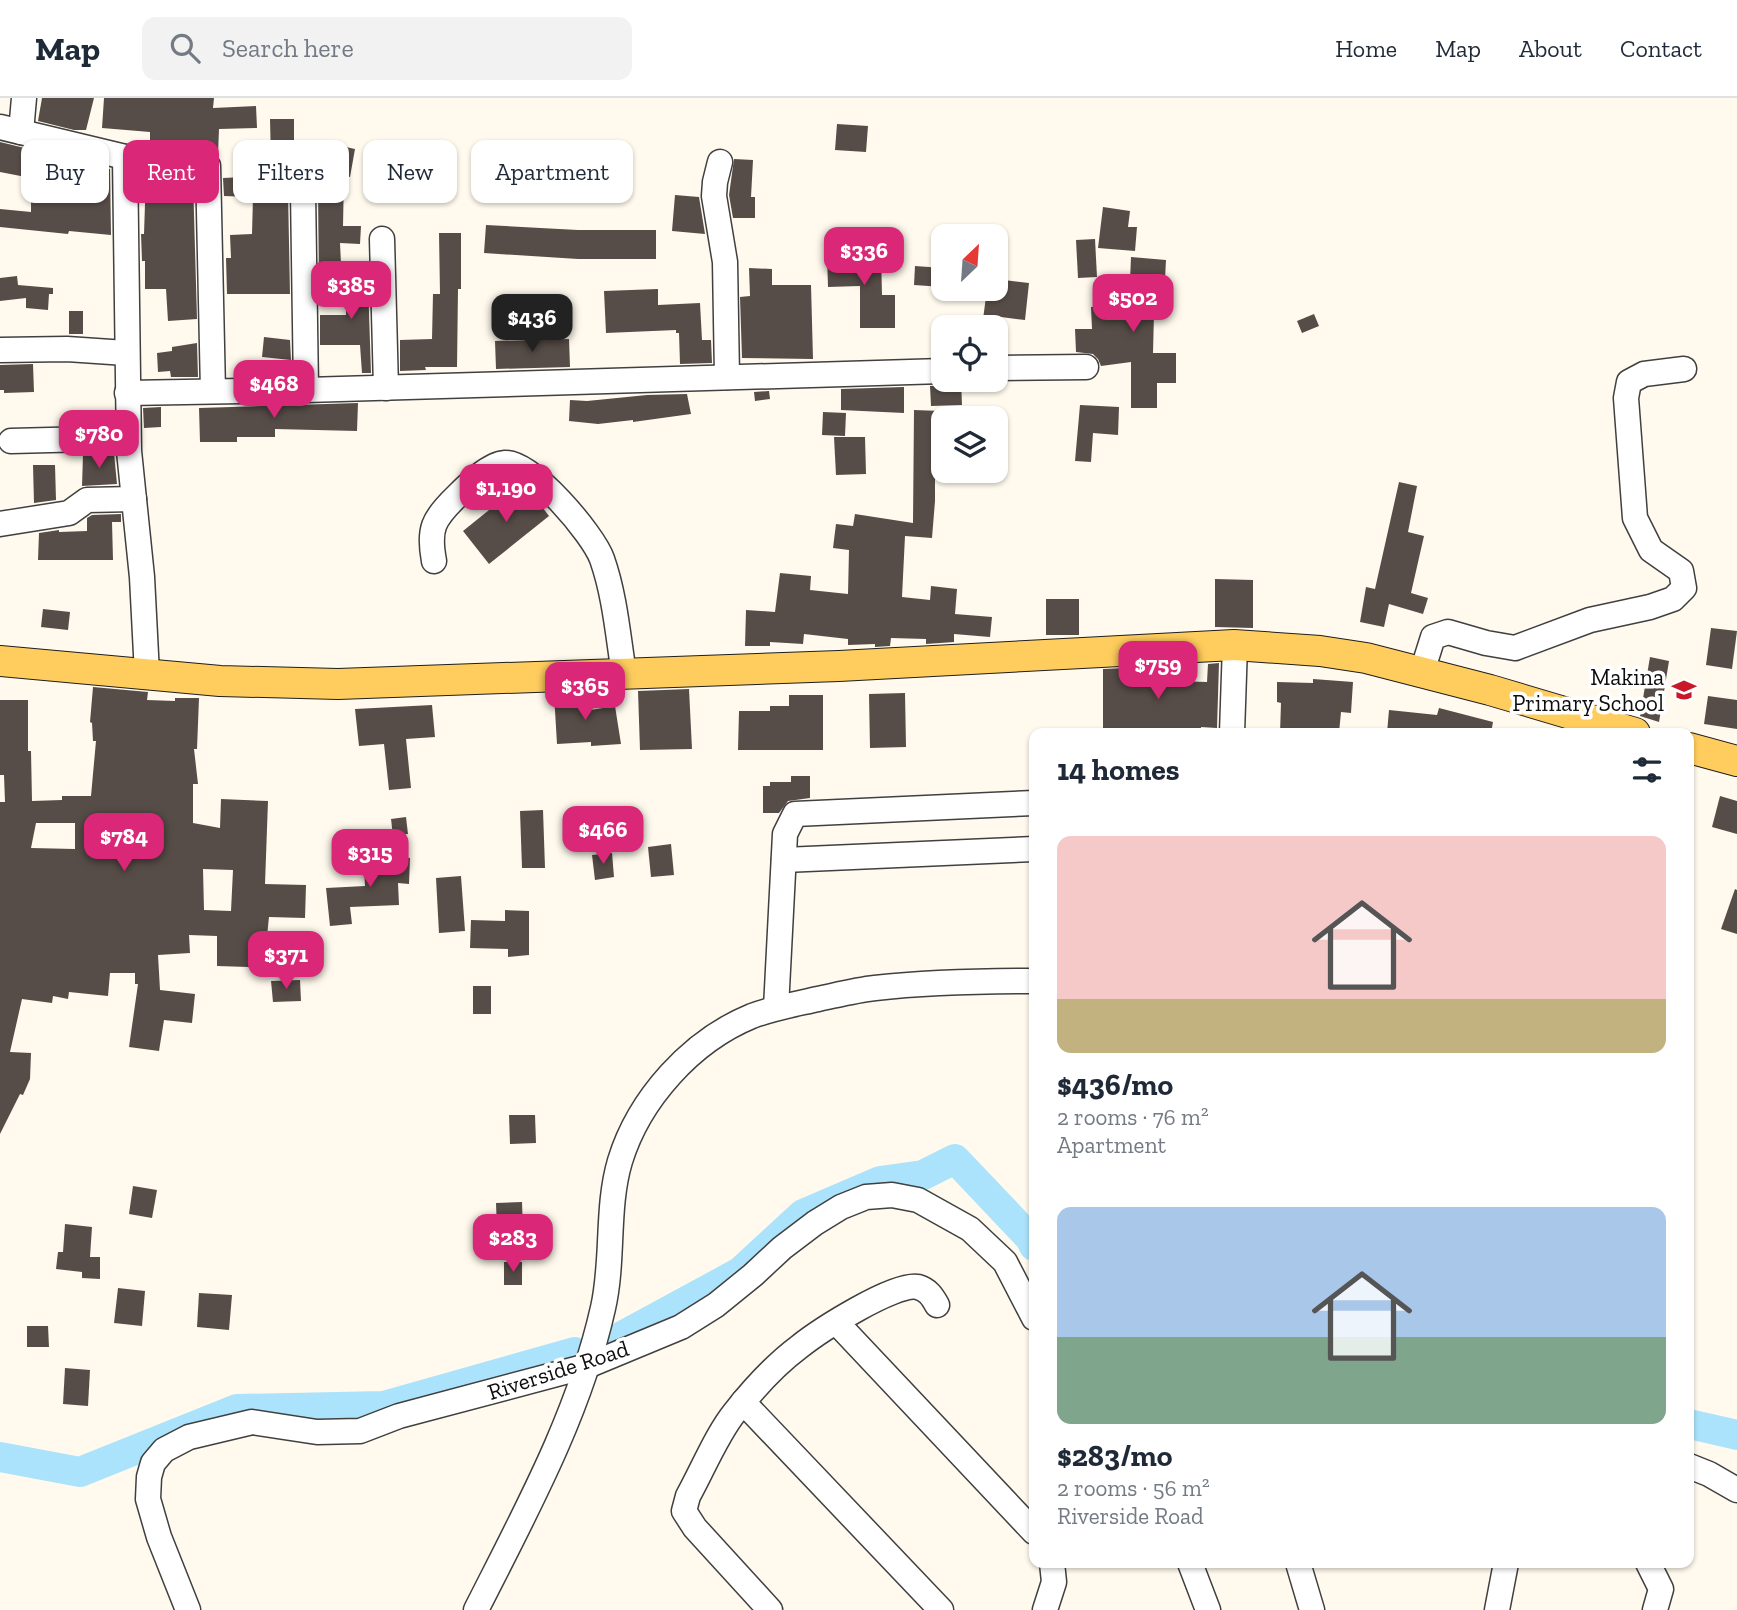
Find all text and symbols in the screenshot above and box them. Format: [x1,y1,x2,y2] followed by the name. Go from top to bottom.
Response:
[142,17,632,80] search box
[35,29,100,68] text: Map
[166,29,204,67] icon: search
[222,32,354,64] text: Search here
[1335,34,1397,63] text: Home
[1435,34,1481,63] text: Map
[1519,34,1582,63] text: About
[1620,34,1702,63] text: Contact
[21,140,109,203] chip: Buy
[123,140,219,203] chip: Rent
[233,140,349,203] chip: Filters
[363,140,457,203] chip: New
[471,140,633,203] chip: Apartment
[931,224,1008,301] north arrow
[931,224,1008,483] map controls
[823,228,905,287] pin: $336
[840,236,888,264] text: $336
[310,262,392,321] pin: $385
[327,270,375,298] text: $385
[1092,274,1174,334] pin: $502
[1109,283,1157,311] text: $502
[491,294,573,354] pin: $436
[508,303,557,331] text: $436
[931,315,1008,392] button: locate
[233,360,315,420] pin: $468
[249,369,299,397] text: $468
[931,406,1008,483] button: layers
[58,410,140,470] pin: $780
[75,419,123,447] text: $780
[449,464,563,524] pin: $1,190
[476,473,536,501] text: $1,190
[1117,642,1199,701] pin: $759
[1135,650,1182,678] text: $759
[544,662,626,722] pin: $365
[1512,663,1664,717] place label: Makina Primary School
[561,671,609,699] text: $365
[1670,676,1698,704] school or university icon: Makina Primary School
[1628,751,1666,789] icon: filters
[1057,752,1180,788] text: 14 homes
[562,806,644,866] pin: $466
[83,814,165,873] pin: $784
[578,815,628,843] text: $466
[100,822,148,850] text: $784
[329,830,411,889] pin: $315
[348,838,392,866] text: $315
[1299,882,1425,1008] icon: home
[245,932,327,991] pin: $371
[264,940,308,968] text: $371
[1057,1067,1173,1103] text: $436/mo
[1057,1103,1209,1131] text: 2 rooms · 76 m²
[1057,1131,1166,1159] text: Apartment
[472,1214,554,1274] pin: $283
[489,1223,537,1251] text: $283
[1299,1253,1425,1379] icon: home
[484,1334,632,1406] street label: Riverside Road
[1057,1438,1172,1474] text: $283/mo
[1057,1474,1210,1502] text: 2 rooms · 56 m²
[1057,1502,1204,1530] text: Riverside Road

